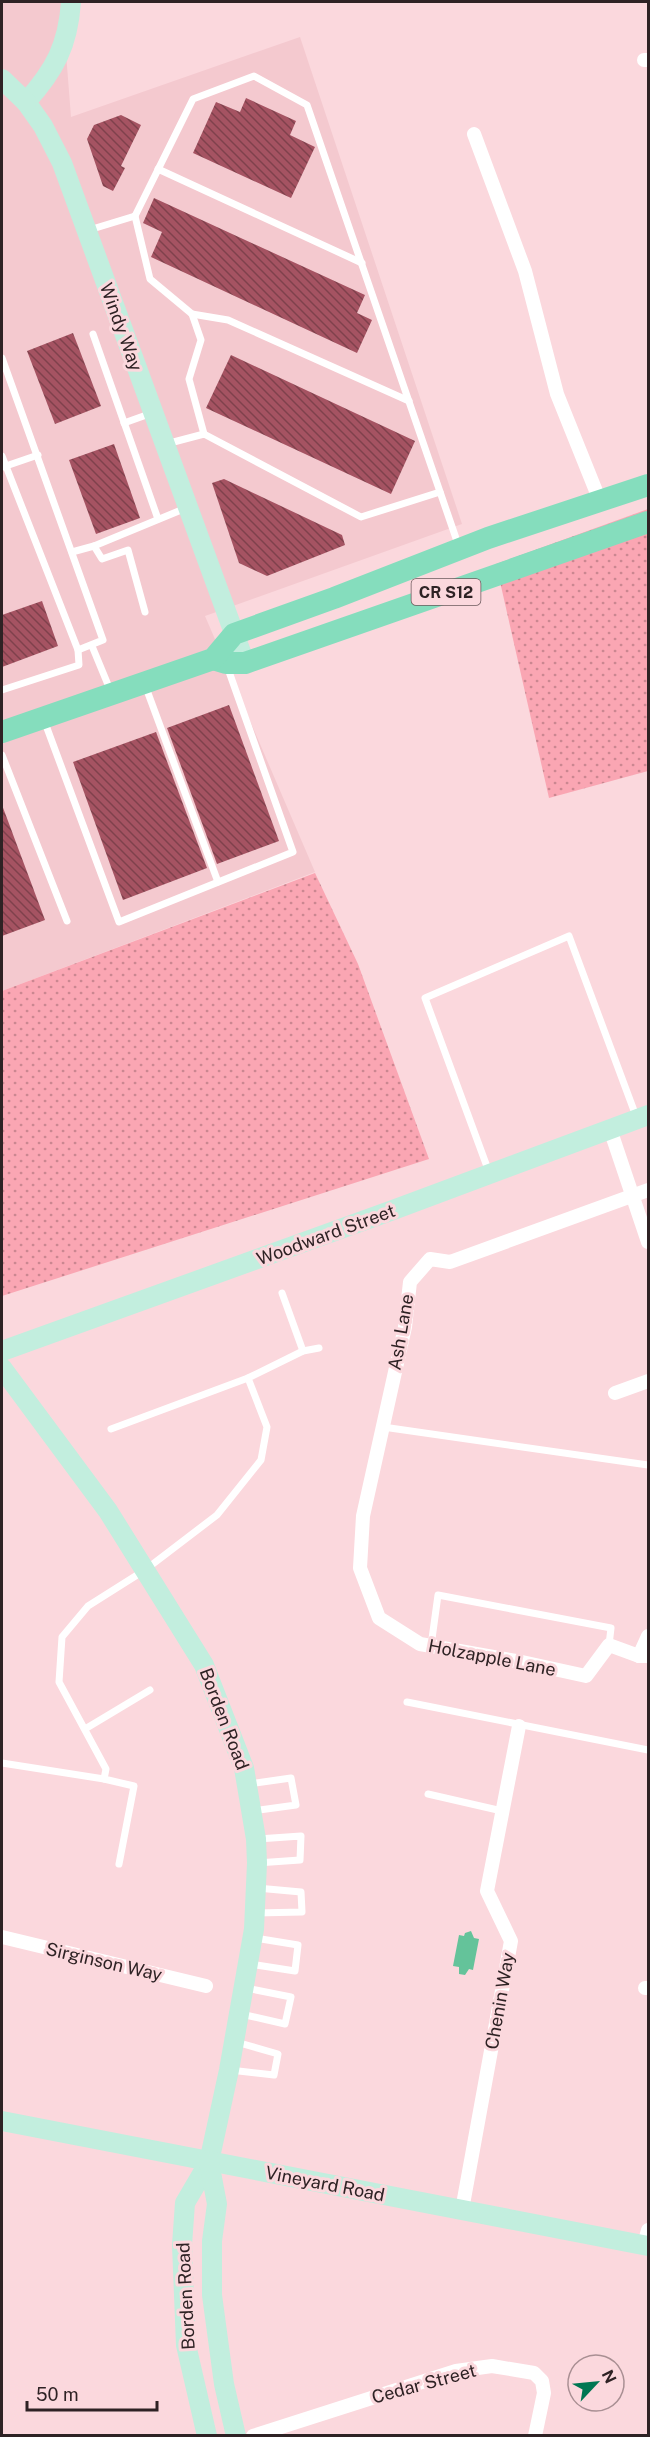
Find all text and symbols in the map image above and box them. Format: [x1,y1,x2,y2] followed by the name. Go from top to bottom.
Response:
[96,280,147,374] street label: Windy Way
[412,579,480,605] road number: CR S12
[254,1200,398,1269] street label: Woodward Street
[383,1292,418,1372] street label: Ash Lane
[426,1635,558,1680] street label: Holzapple Lane
[195,1665,254,1773] street label: Borden Road
[44,1938,165,1985] street label: Sirginson Way
[481,1951,518,2051] street label: Chenin Way
[264,2162,387,2205] street label: Vineyard Road
[172,2242,199,2350] street label: Borden Road
[566,2353,626,2413] north arrow
[369,2359,478,2408] street label: Cedar Street
[598,2367,620,2386] text: N
[27,2374,158,2412] scale bar
[36,2384,79,2405] text: 50 m

